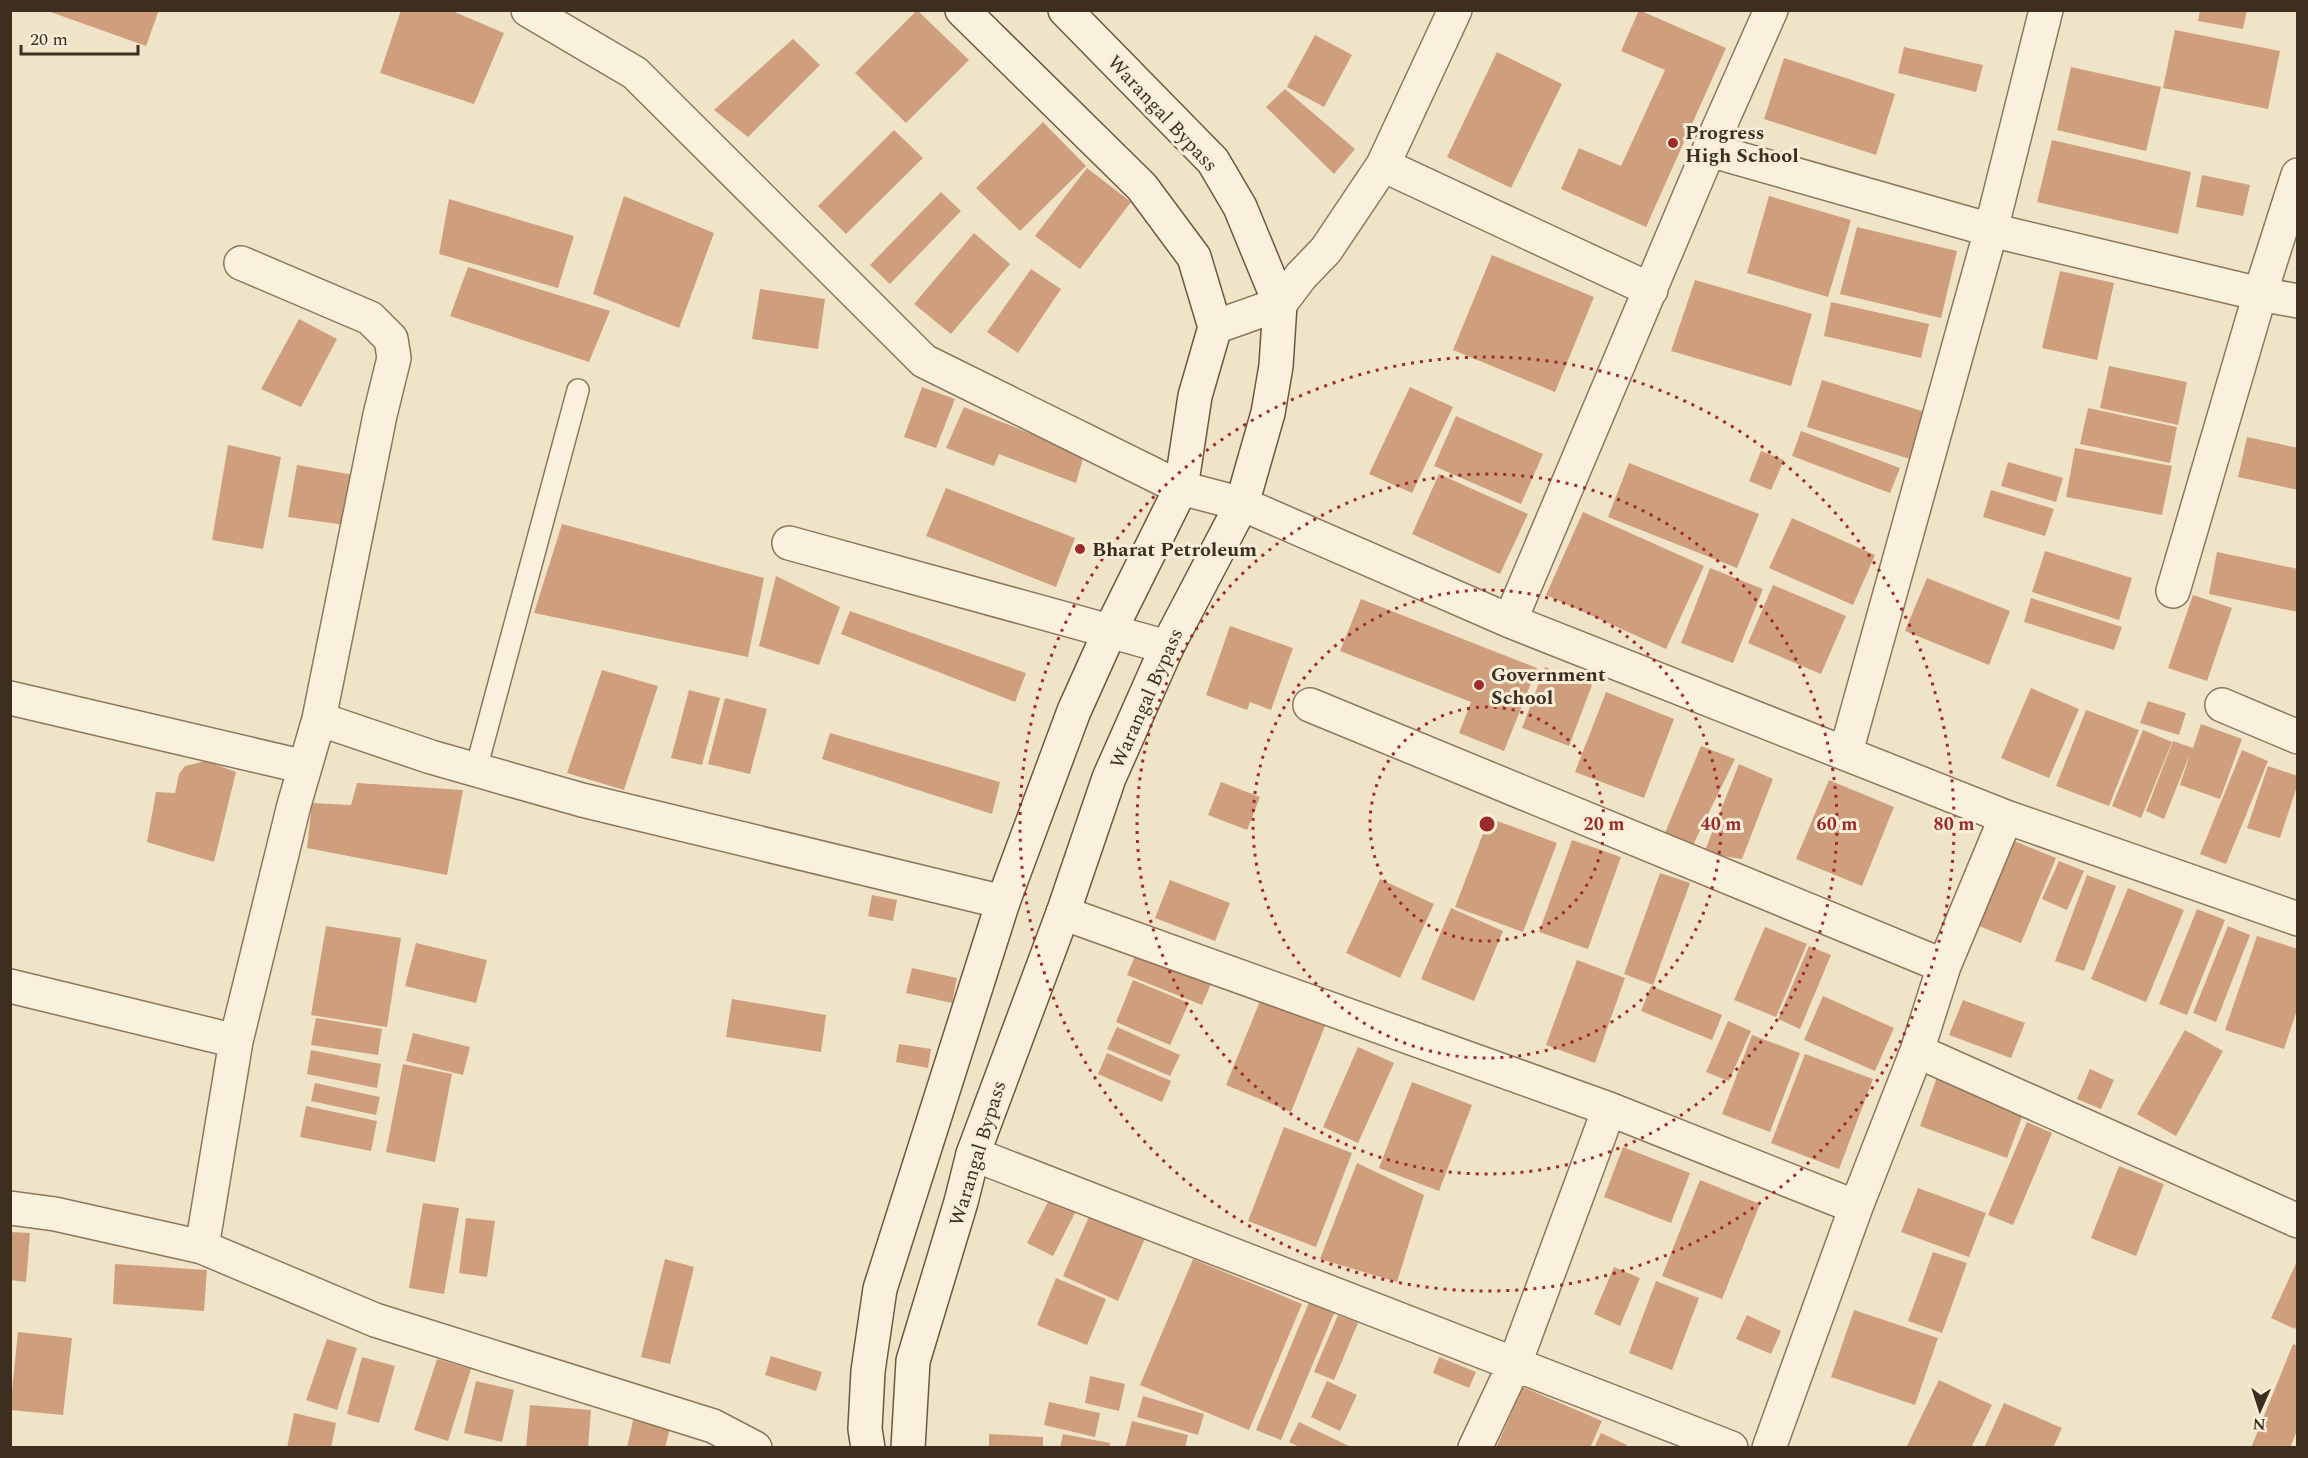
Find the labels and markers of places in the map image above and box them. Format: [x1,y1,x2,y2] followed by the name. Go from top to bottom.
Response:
[1685,118,1799,171] place label: Progress High School
[1666,136,1680,150] marker: Progress High School
[1092,535,1257,565] place label: Bharat Petroleum
[1073,542,1087,556] marker: Bharat Petroleum
[1491,660,1606,713] place label: Government School
[1472,678,1486,692] marker: Government School
[1477,814,1497,834] centre of rings

